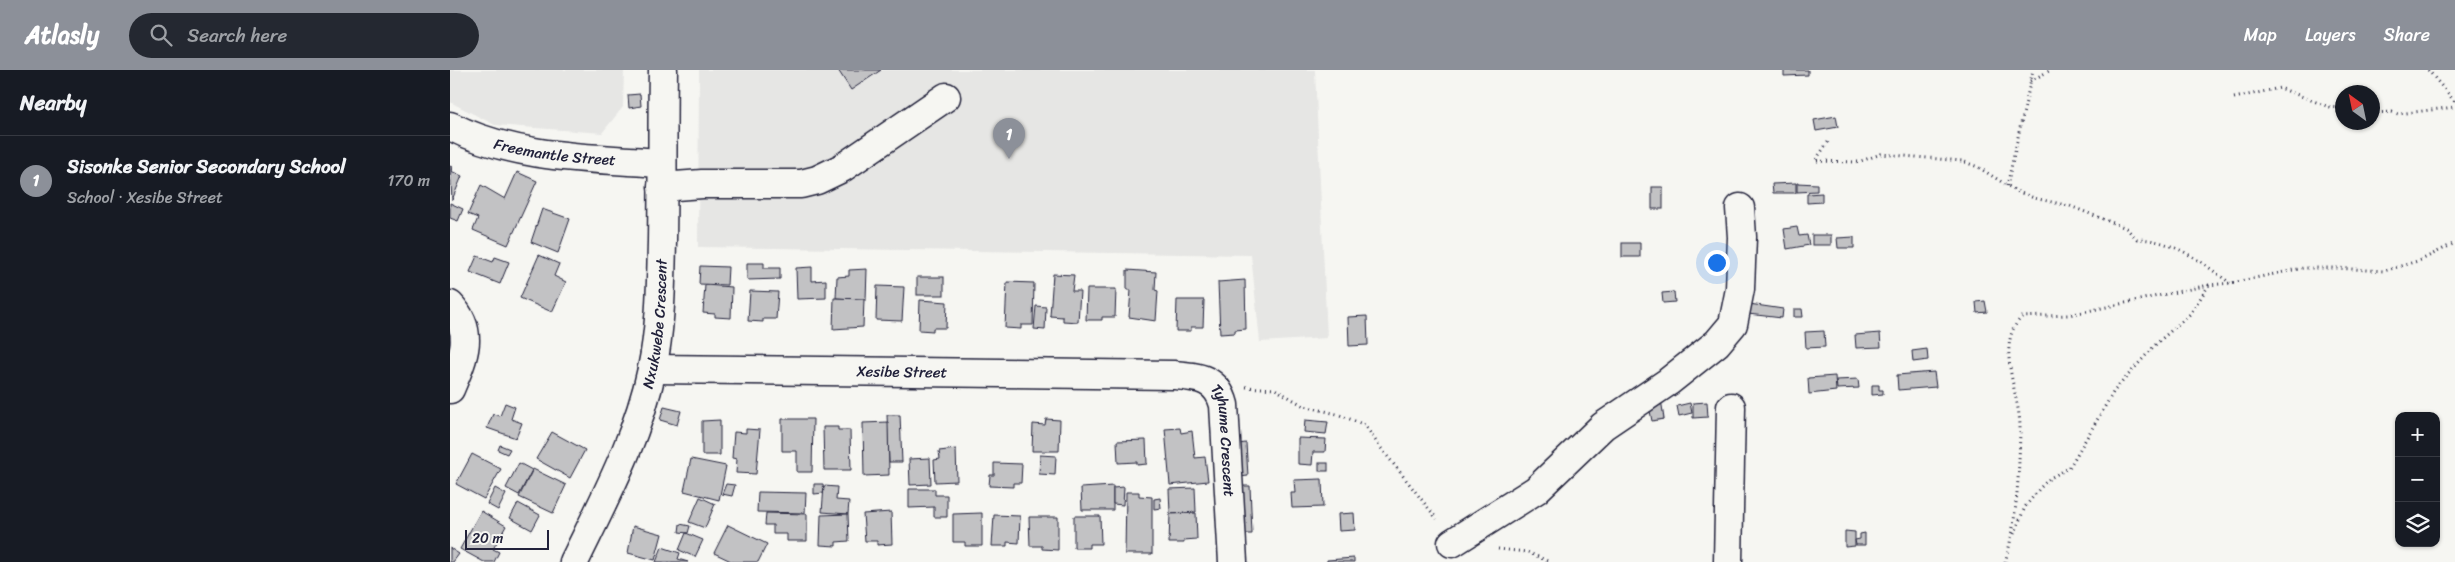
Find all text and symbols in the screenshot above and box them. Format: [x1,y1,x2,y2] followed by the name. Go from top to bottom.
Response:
[129,13,479,58] search box
[25,14,99,56] text: Atlasly
[187,19,287,52] text: Search here
[2244,19,2277,51] text: Map
[2305,19,2356,51] text: Layers
[2384,19,2430,51] text: Share
[147,21,175,49] icon: search
[20,84,86,122] text: Nearby
[2335,85,2380,130] north arrow
[993,118,1025,159] pin: 1
[491,131,617,173] street label: Freemantle Street
[67,150,346,183] text: Sisonke Senior Secondary School
[33,166,39,195] text: 1
[387,166,430,195] text: 170 m
[67,183,223,212] text: School · Xesibe Street
[1704,250,1730,276] your location
[635,258,675,392] street label: Nxukwebe Crescent
[856,358,948,385] street label: Xesibe Street
[1204,378,1242,498] street label: Tyhume Crescent
[2395,412,2440,547] map controls
[2395,412,2440,457] button: +
[2395,457,2440,502] button: −
[2395,502,2440,547] button: layers
[472,526,503,551] text: 20 m
[465,527,549,550] scale bar

